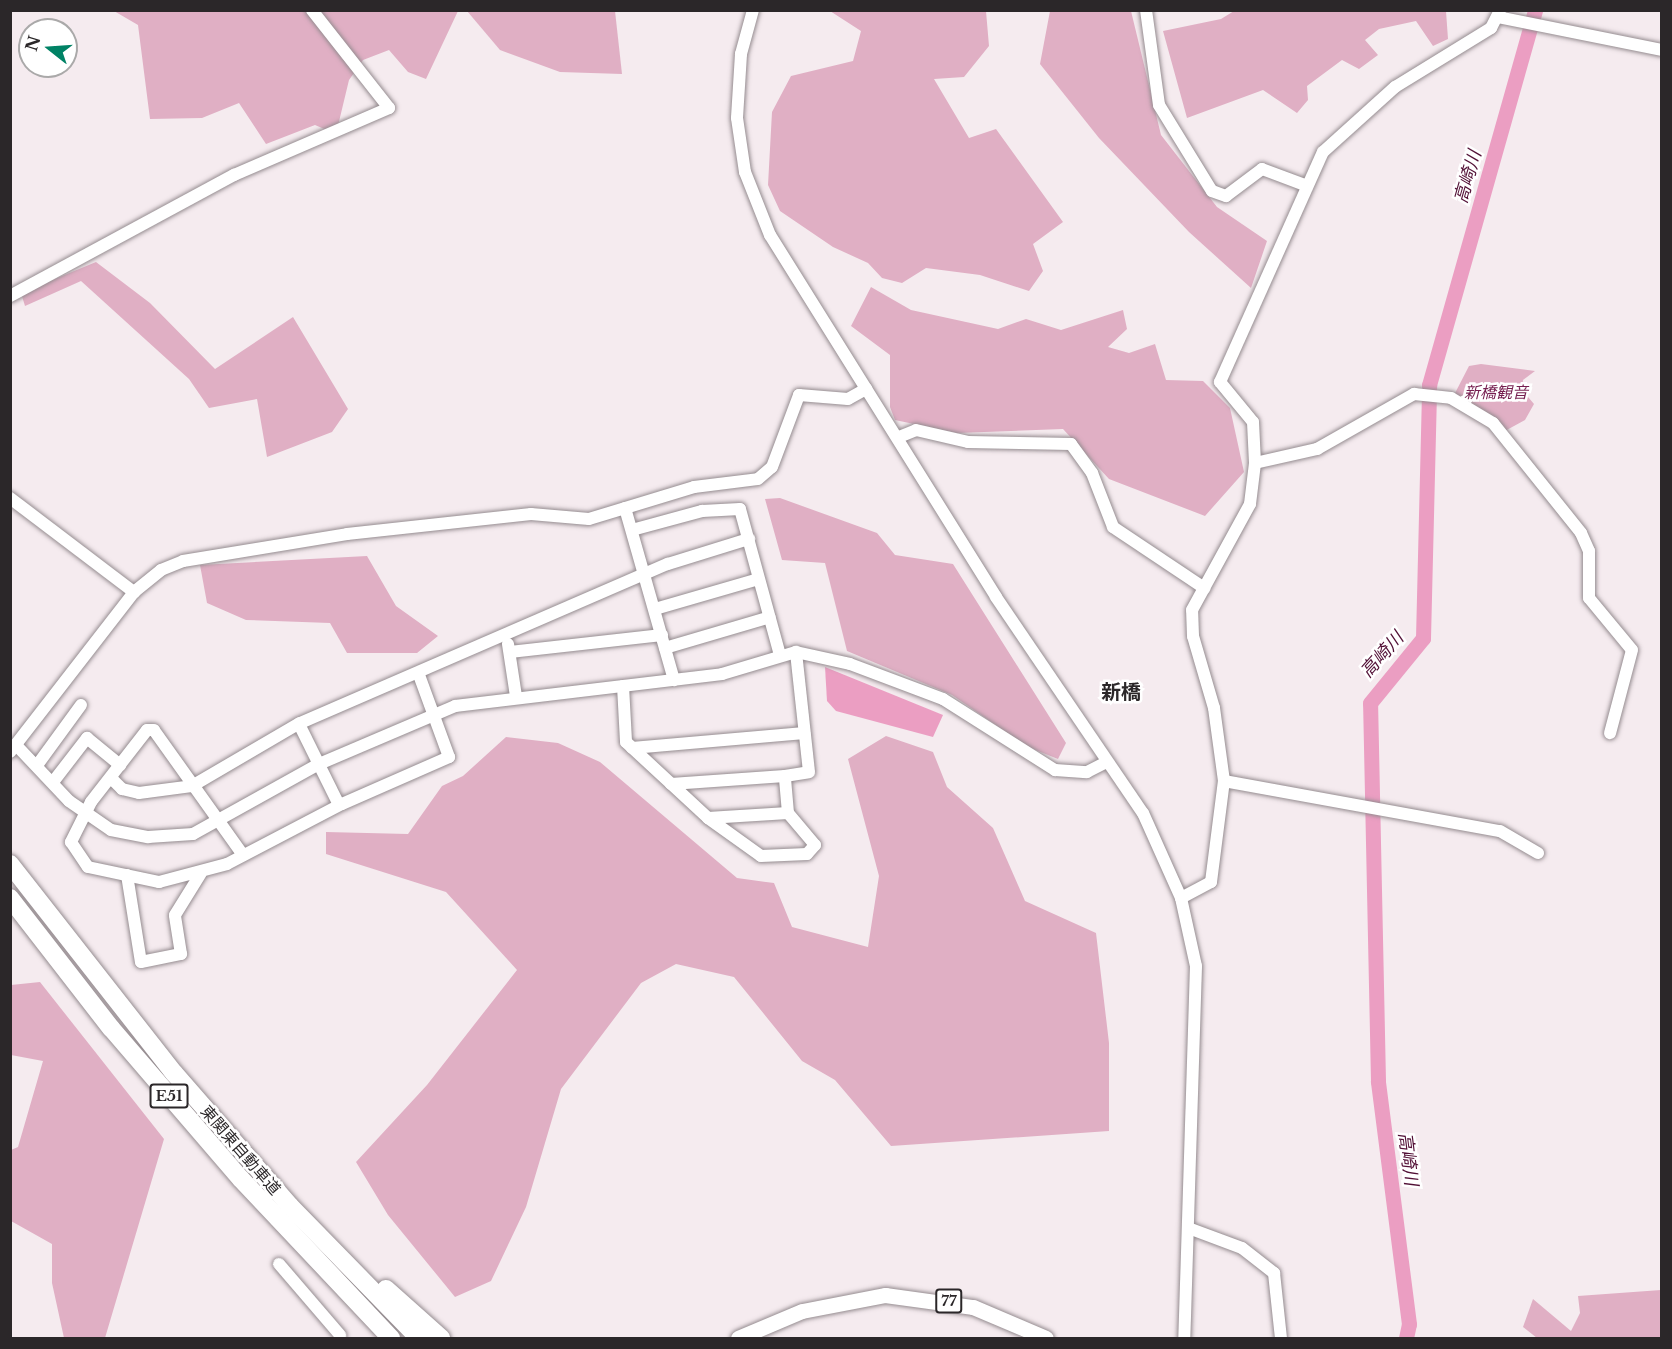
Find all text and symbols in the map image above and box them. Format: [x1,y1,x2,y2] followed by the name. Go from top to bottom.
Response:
[18,18,78,78] north arrow
[21,33,44,53] text: N
[1450,148,1486,206] water label: 高崎川
[1464,382,1528,402] park label: 新橋観音
[1356,628,1408,682] water label: 高崎川
[1101,680,1141,704] district label: 新橋
[150,1084,188,1108] road number: E51
[197,1101,285,1199] street label: 東関東自動車道
[1394,1131,1422,1187] water label: 高崎川
[934,1289,964,1313] road number: 77

